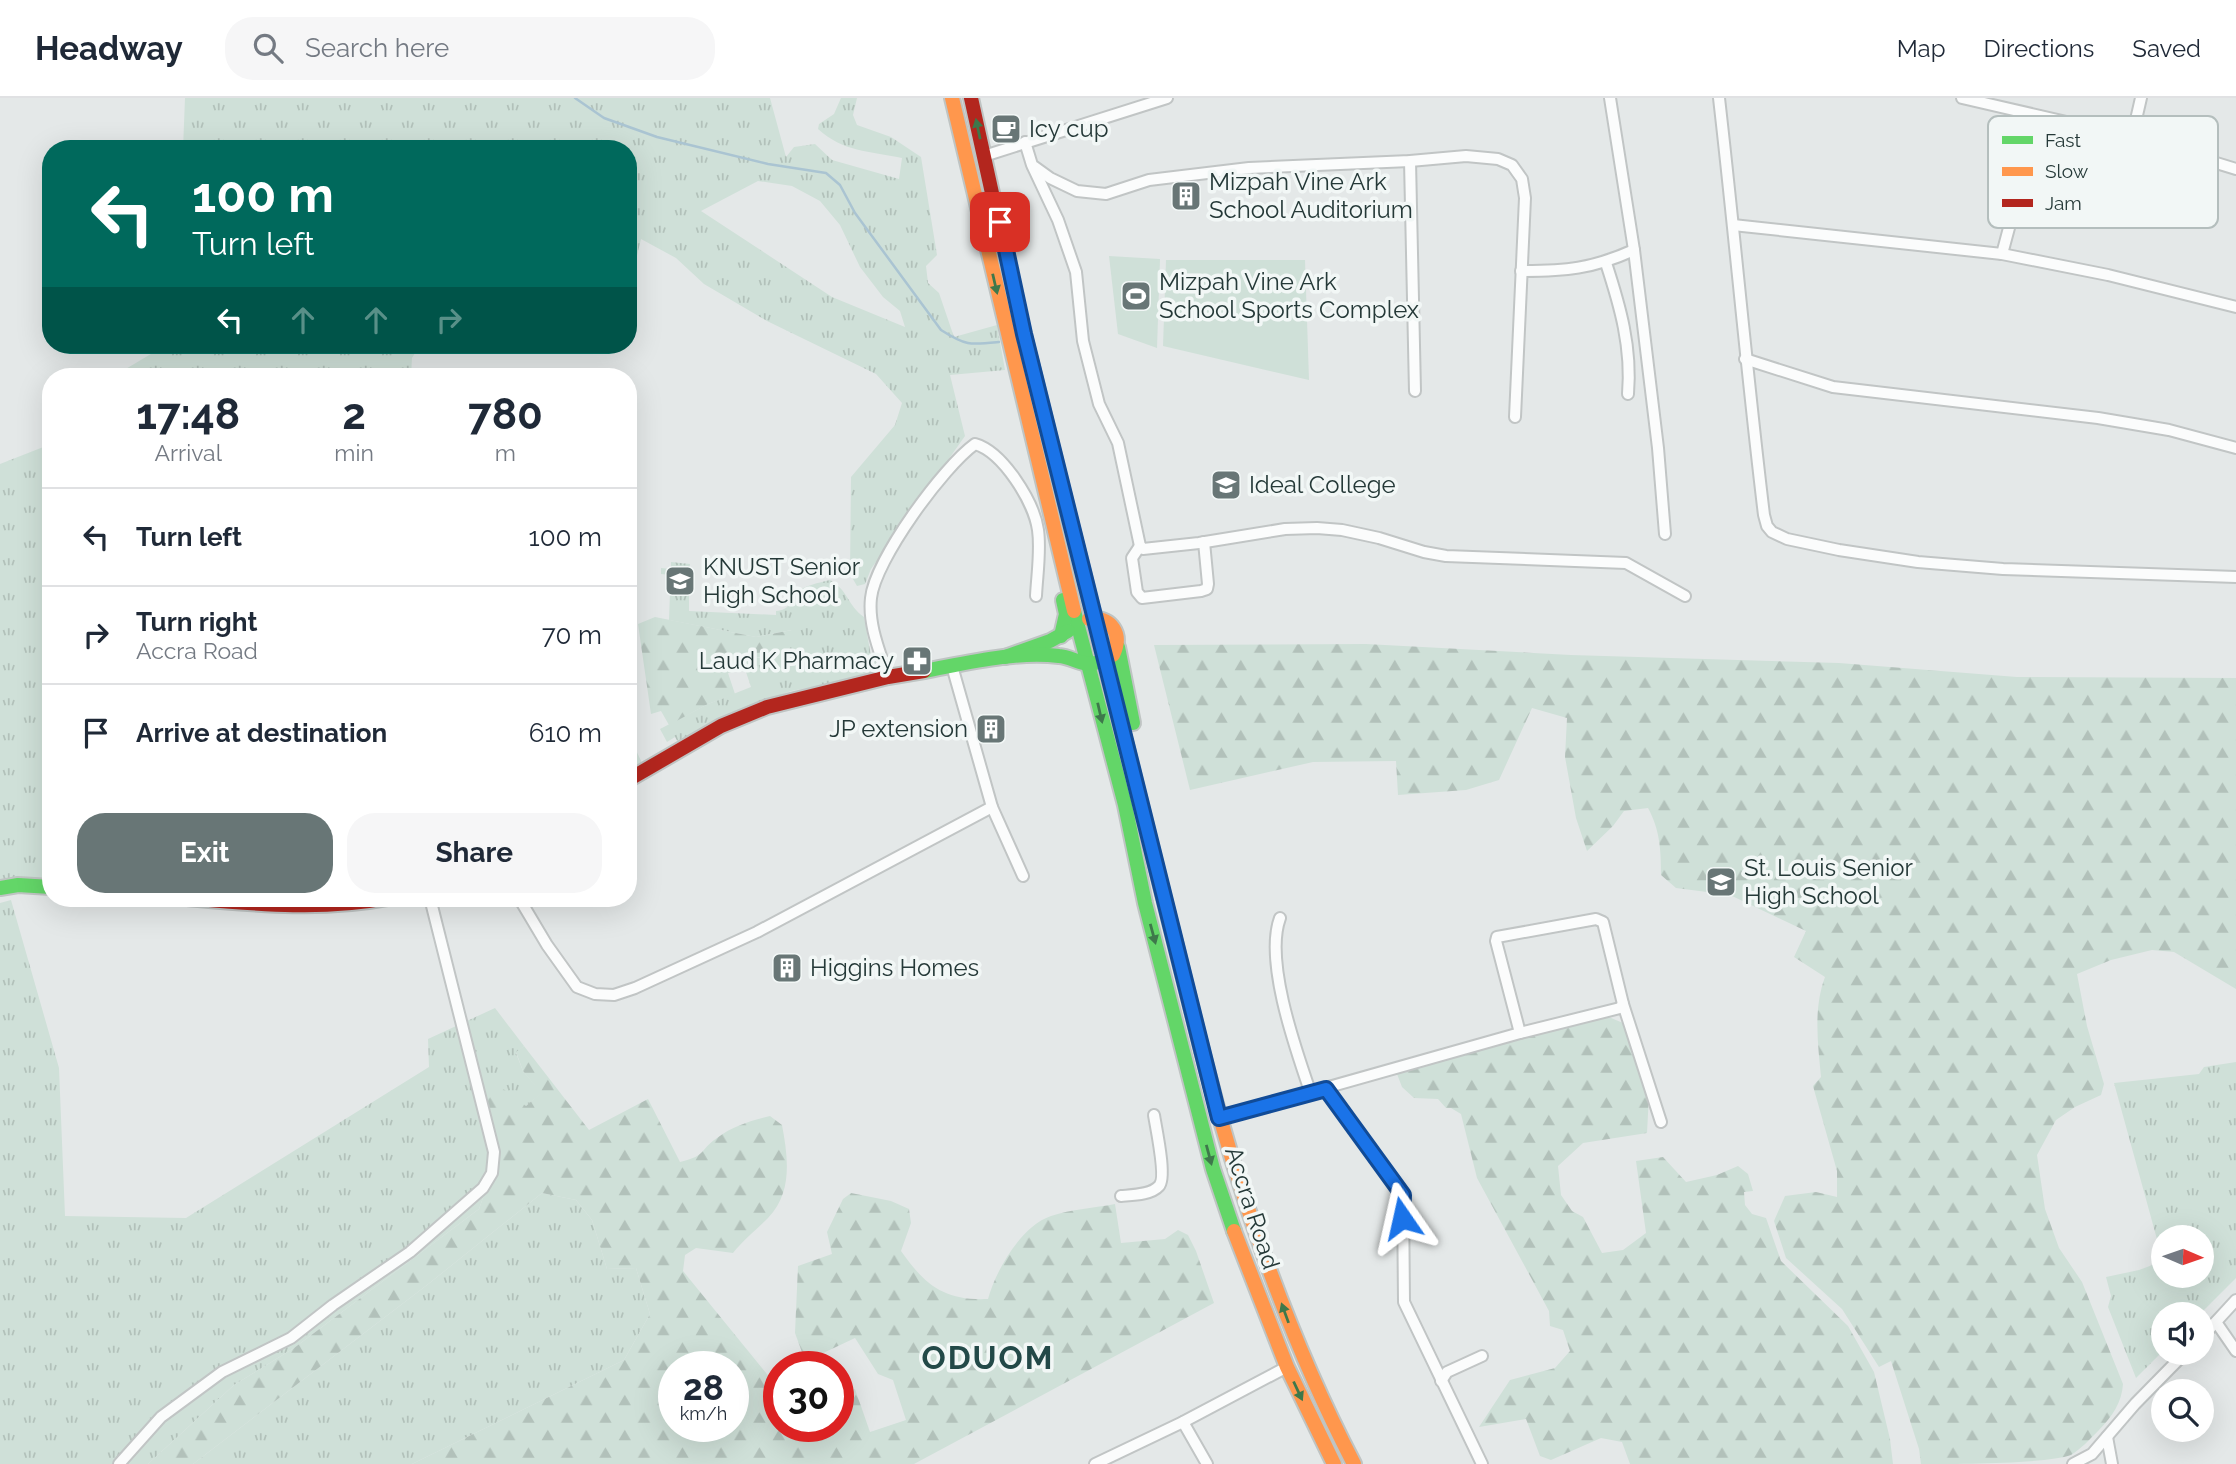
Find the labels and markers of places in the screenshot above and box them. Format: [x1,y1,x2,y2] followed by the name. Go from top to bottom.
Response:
[989,112,1023,146] cafe icon: Icy cup
[1029,114,1108,143] place label: Icy cup
[1209,167,1413,224] place label: Mizpah Vine Ark School Auditorium
[1169,179,1203,213] building icon: Mizpah Vine Ark School Auditorium
[970,192,1030,252] pin
[1159,267,1419,324] place label: Mizpah Vine Ark School Sports Complex
[1119,279,1153,313] sports icon: Mizpah Vine Ark School Sports Complex
[1209,468,1243,502] school or university icon: Ideal College
[1249,470,1396,499] place label: Ideal College
[703,552,861,609] place label: KNUST Senior High School
[663,564,697,598] school or university icon: KNUST Senior High School
[900,644,934,678] pharmacy icon: Laud K Pharmacy
[699,646,894,675] place label: Laud K Pharmacy
[974,712,1008,746] building icon: JP extension
[829,714,968,743] place label: JP extension
[1744,853,1913,910] place label: St. Louis Senior High School
[1704,865,1738,899] school or university icon: St. Louis Senior High School
[770,951,804,985] building icon: Higgins Homes
[810,953,979,982] place label: Higgins Homes

